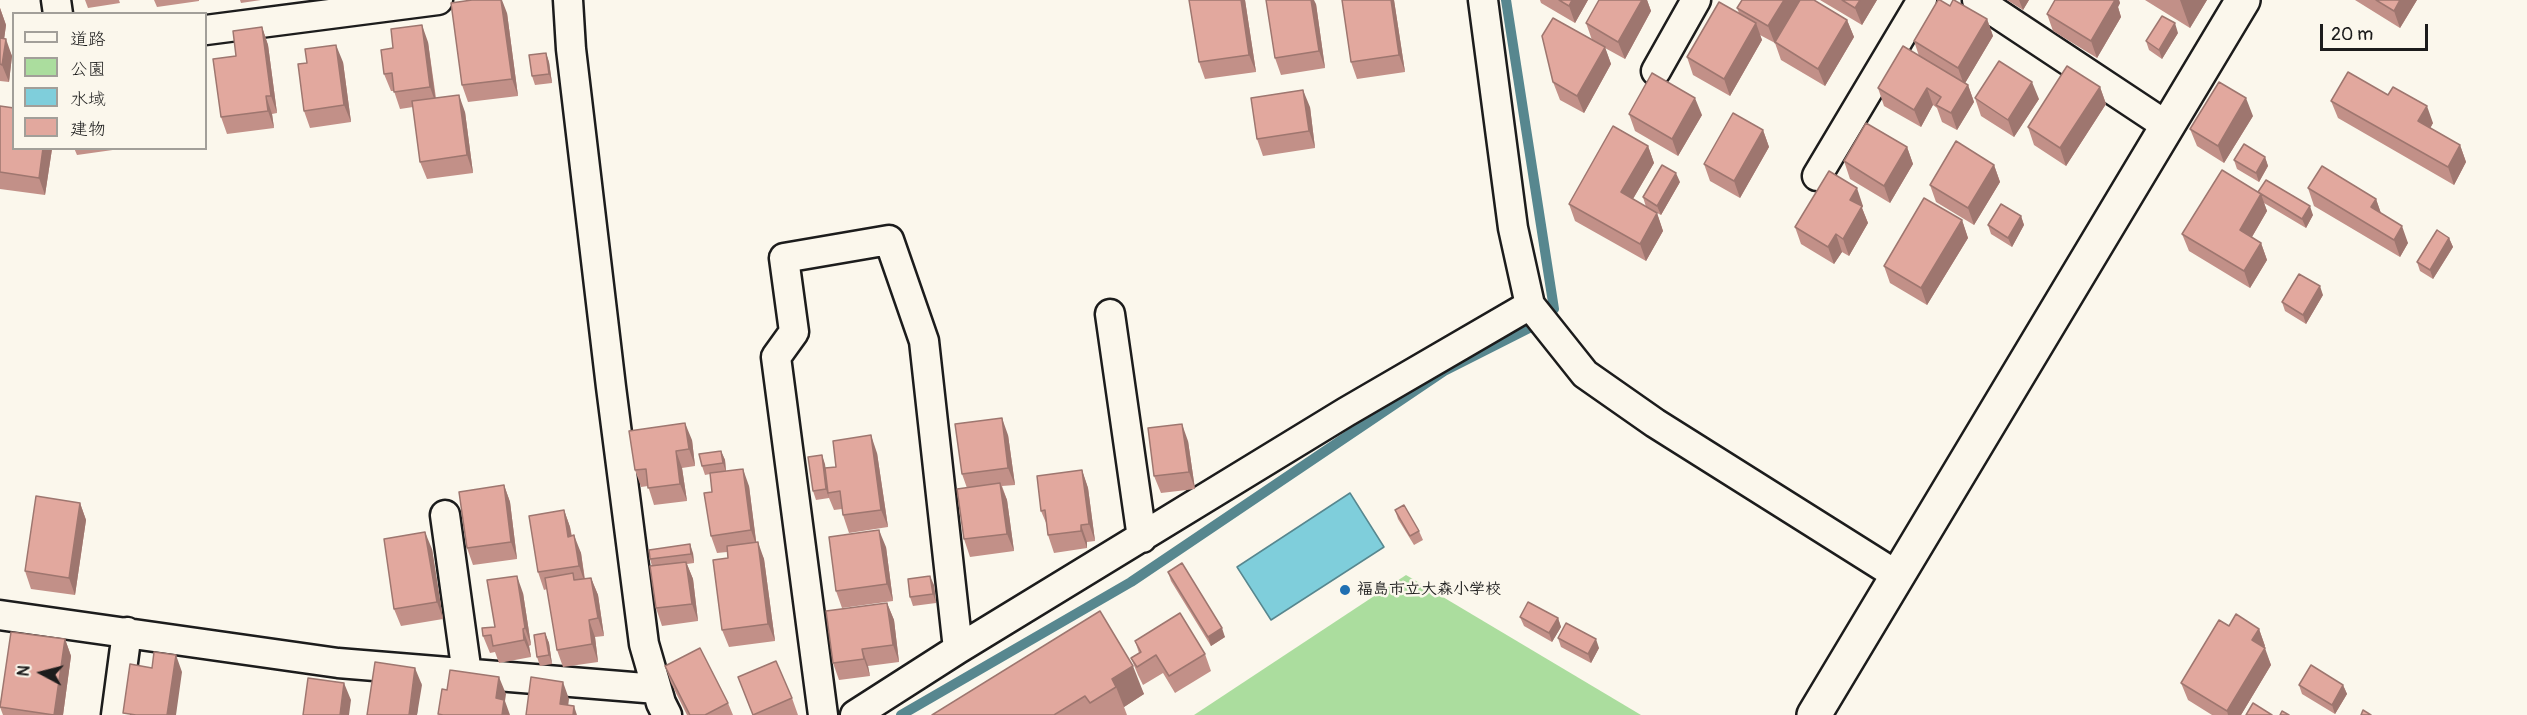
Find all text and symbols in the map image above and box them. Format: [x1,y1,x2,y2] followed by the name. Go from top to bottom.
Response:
[12,12,207,150] legend
[2323,12,2431,50] scale bar
[2331,23,2373,46] text: 20 m
[70,28,106,51] text: 道路
[70,58,106,81] text: 公園
[70,88,106,111] text: 水域
[70,118,106,141] text: 建物
[1357,580,1501,600] place label: 福島市立大森小学校
[1338,583,1352,597] marker: 福島市立大森小学校
[12,643,72,703] north arrow
[14,664,35,677] text: N

